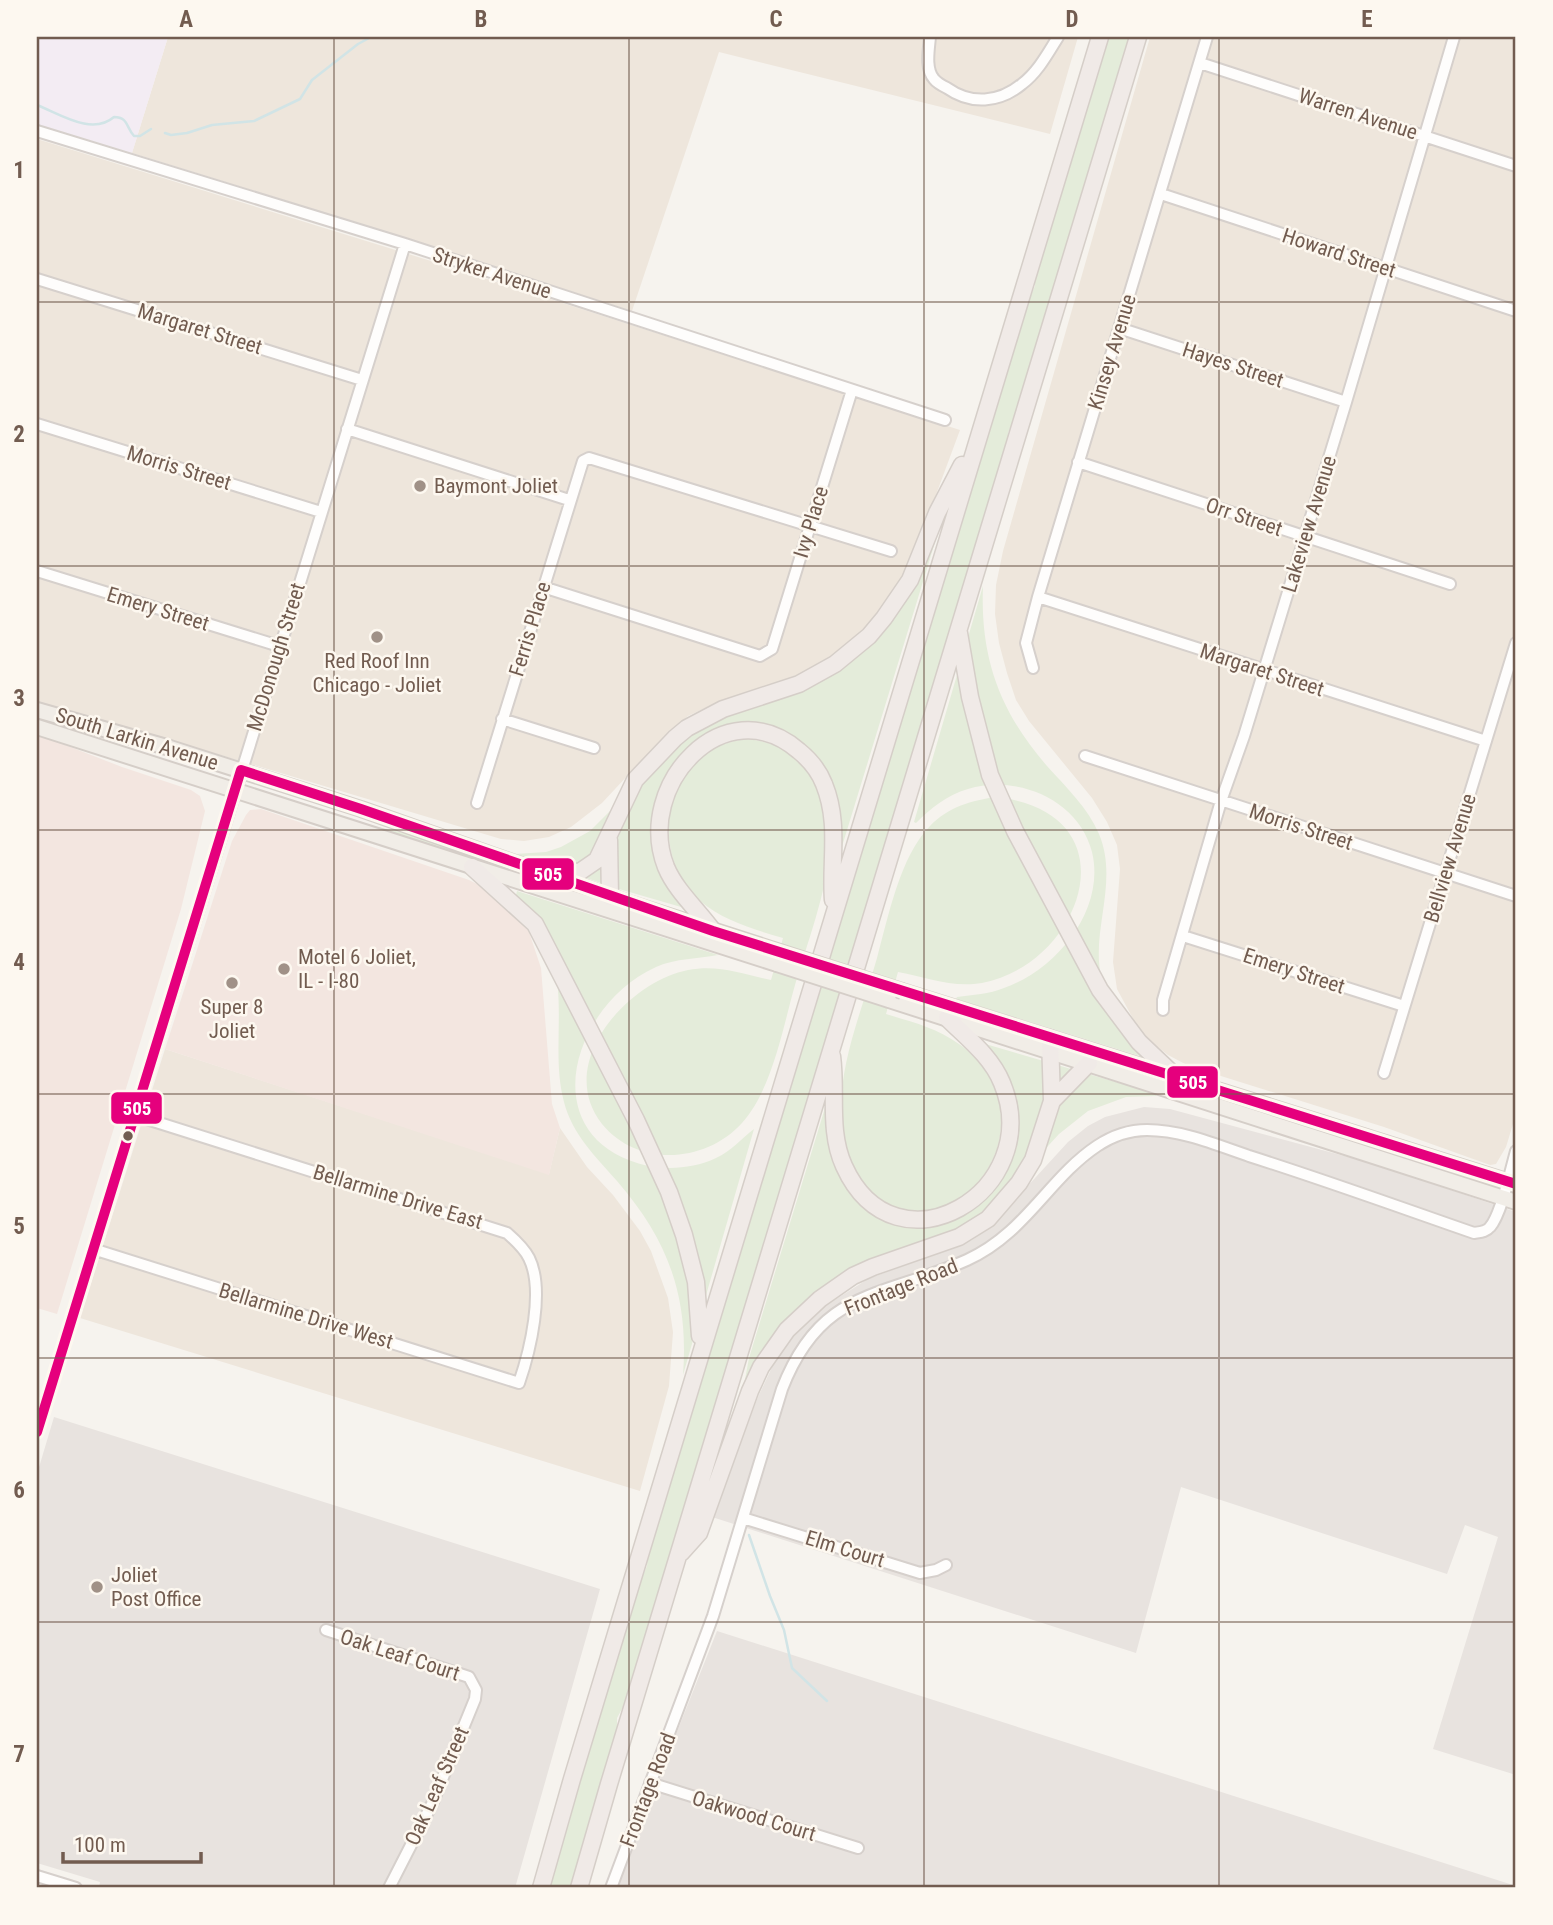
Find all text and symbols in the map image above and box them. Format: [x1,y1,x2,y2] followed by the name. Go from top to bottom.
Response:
[179,6,193,33] text: A
[475,6,487,33] text: B
[769,6,783,33] text: C
[1066,6,1079,33] text: D
[1361,6,1373,33] text: E
[1296,83,1421,145] street label: Warren Avenue
[13,157,25,184] text: 1
[1279,223,1399,283] street label: Howard Street
[430,243,554,303] street label: Stryker Avenue
[1083,291,1141,413] street label: Kinsey Avenue
[135,299,265,359] street label: Margaret Street
[1179,337,1287,393] street label: Hayes Street
[13,421,25,448] text: 2
[124,441,234,495] street label: Morris Street
[1277,453,1341,595] street label: Lakeview Avenue
[434,474,558,498] place label: Baymont Joliet
[412,478,428,494] marker: Baymont Joliet
[789,483,833,561] street label: Ivy Place
[1203,493,1285,541] street label: Orr Street
[504,579,556,679] street label: Ferris Place
[242,580,310,734] street label: McDonough Street
[104,582,212,636] street label: Emery Street
[369,629,385,645] marker: Red Roof Inn Chicago - Joliet
[1197,639,1327,701] street label: Margaret Street
[313,649,441,697] place label: Red Roof Inn Chicago - Joliet
[13,685,25,712] text: 3
[53,703,221,775] street label: South Larkin Avenue
[1419,791,1481,925] street label: Bellview Avenue
[1246,799,1356,855] street label: Morris Street
[521,857,575,891] line badge: 505
[534,863,562,886] text: 505
[1240,943,1348,999] street label: Emery Street
[298,945,416,993] place label: Motel 6 Joliet, IL - I-80
[13,949,25,976] text: 4
[276,961,292,977] marker: Motel 6 Joliet, IL - I-80
[224,975,240,991] marker: Super 8 Joliet
[201,995,263,1043] place label: Super 8 Joliet
[1166,1065,1219,1099] line badge: 505
[1179,1071,1207,1094] text: 505
[110,1091,163,1125] line badge: 505
[123,1097,151,1120] text: 505
[121,1129,135,1143] unlabelled marker
[310,1160,486,1234] street label: Bellarmine Drive East
[13,1213,25,1240] text: 5
[841,1253,961,1321] street label: Frontage Road
[216,1278,396,1354] street label: Bellarmine Drive West
[13,1477,25,1504] text: 6
[802,1526,888,1572] street label: Elm Court
[111,1563,202,1611] place label: Joliet Post Office
[89,1579,105,1595] marker: Joliet Post Office
[337,1624,463,1686] street label: Oak Leaf Court
[400,1723,474,1849] street label: Oak Leaf Street
[615,1730,681,1850] street label: Frontage Road
[13,1741,25,1768] text: 7
[689,1786,819,1846] street label: Oakwood Court
[63,1820,201,1864] scale bar
[74,1833,126,1857] text: 100 m

